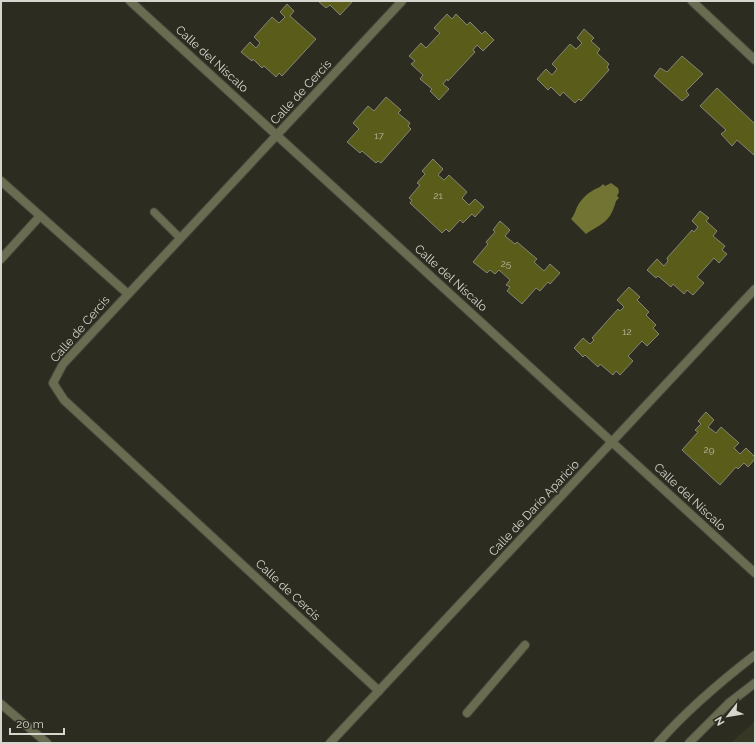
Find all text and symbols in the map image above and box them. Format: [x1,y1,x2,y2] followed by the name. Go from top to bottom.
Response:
[173,23,251,95] street label: Calle del Níscalo
[267,57,335,127] street label: Calle de Cercis
[374,130,384,141] house number: 17
[433,190,443,201] house number: 21
[412,242,490,314] street label: Calle del Níscalo
[501,258,512,269] house number: 25
[47,293,113,365] street label: Calle de Cercis
[622,326,632,337] house number: 12
[703,444,715,455] house number: 29
[486,457,582,559] street label: Calle de Darío Aparicio
[651,460,729,534] street label: Calle del Níscalo
[253,556,323,624] street label: Calle de Cercis
[708,696,748,736] north arrow
[10,710,64,736] scale bar
[712,714,728,728] text: N
[16,717,44,731] text: 20 m

